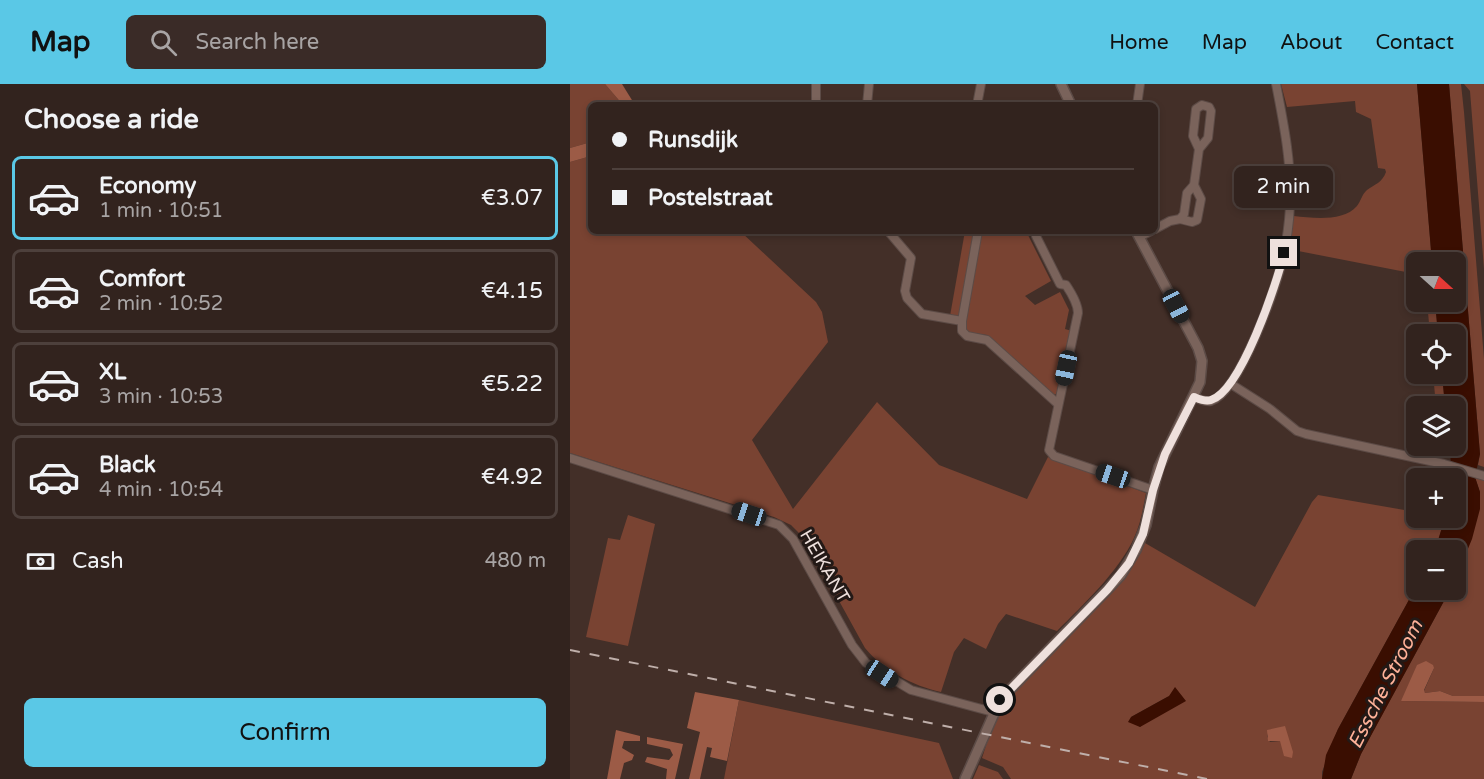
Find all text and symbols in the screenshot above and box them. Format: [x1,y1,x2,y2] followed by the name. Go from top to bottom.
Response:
[126,15,546,69] search box
[30,25,90,59] text: Map
[147,26,180,59] icon: search
[195,29,319,55] text: Search here
[1109,30,1169,55] text: Home
[1202,30,1247,55] text: Map
[1280,30,1342,55] text: About
[1375,30,1454,55] text: Contact
[24,103,199,136] text: Choose a ride
[648,127,738,153] text: Runsdijk
[1234,166,1334,208] callout: 2 min
[27,171,81,225] icon: car
[99,173,196,199] text: Economy
[1257,175,1310,199] text: 2 min
[481,185,543,211] text: €3.07
[648,185,773,211] text: Postelstraat
[99,199,223,223] text: 1 min · 10:51
[1270,239,1297,266] route end
[1406,252,1466,312] north arrow
[1406,252,1466,600] map controls
[27,264,81,318] icon: car
[99,266,185,292] text: Comfort
[481,278,543,304] text: €4.15
[1160,286,1192,326] car
[99,292,223,316] text: 2 min · 10:52
[1406,324,1466,384] button: locate
[1053,349,1079,387] car
[27,357,81,411] icon: car
[99,359,126,385] text: XL
[481,371,543,397] text: €5.22
[99,385,223,409] text: 3 min · 10:53
[1406,396,1466,456] button: layers
[27,450,81,504] icon: car
[99,452,156,478] text: Black
[1093,462,1133,490] car
[481,464,543,490] text: €4.92
[1406,468,1466,528] button: +
[99,478,223,502] text: 4 min · 10:54
[729,500,769,528] car
[795,526,855,606] street label: HEIKANT
[1406,540,1466,600] button: −
[24,545,57,578] icon: cash
[72,548,124,574] text: Cash
[485,549,546,573] text: 480 m
[1343,616,1429,753] water label: Essche Stroom
[862,657,902,691] car
[986,686,1013,713] route start
[24,698,546,767] button: Confirm

